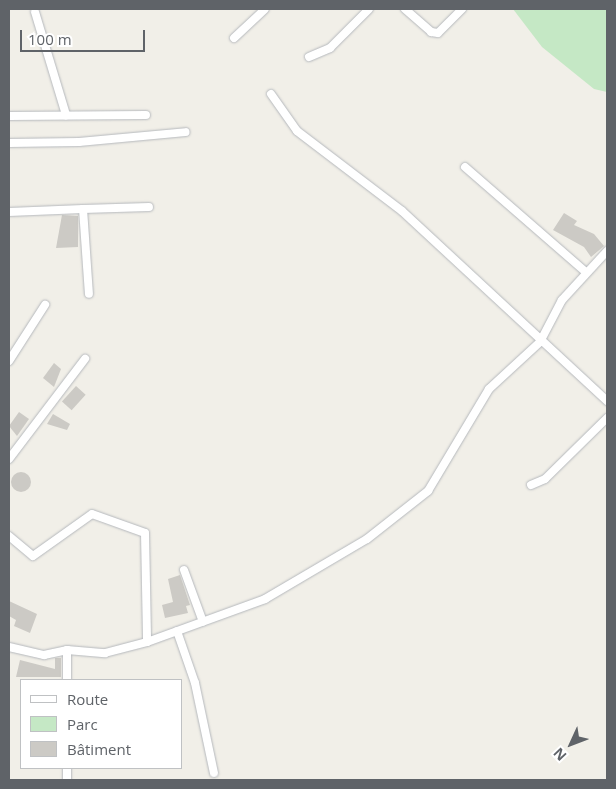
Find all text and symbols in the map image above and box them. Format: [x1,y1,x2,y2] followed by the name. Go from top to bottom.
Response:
[22,20,148,52] scale bar
[28,29,72,49] text: 100 m
[20,679,182,769] legend
[67,689,108,709] text: Route
[67,714,98,734] text: Parc
[546,719,596,769] north arrow
[67,739,131,759] text: Bâtiment
[549,744,571,765] text: N

